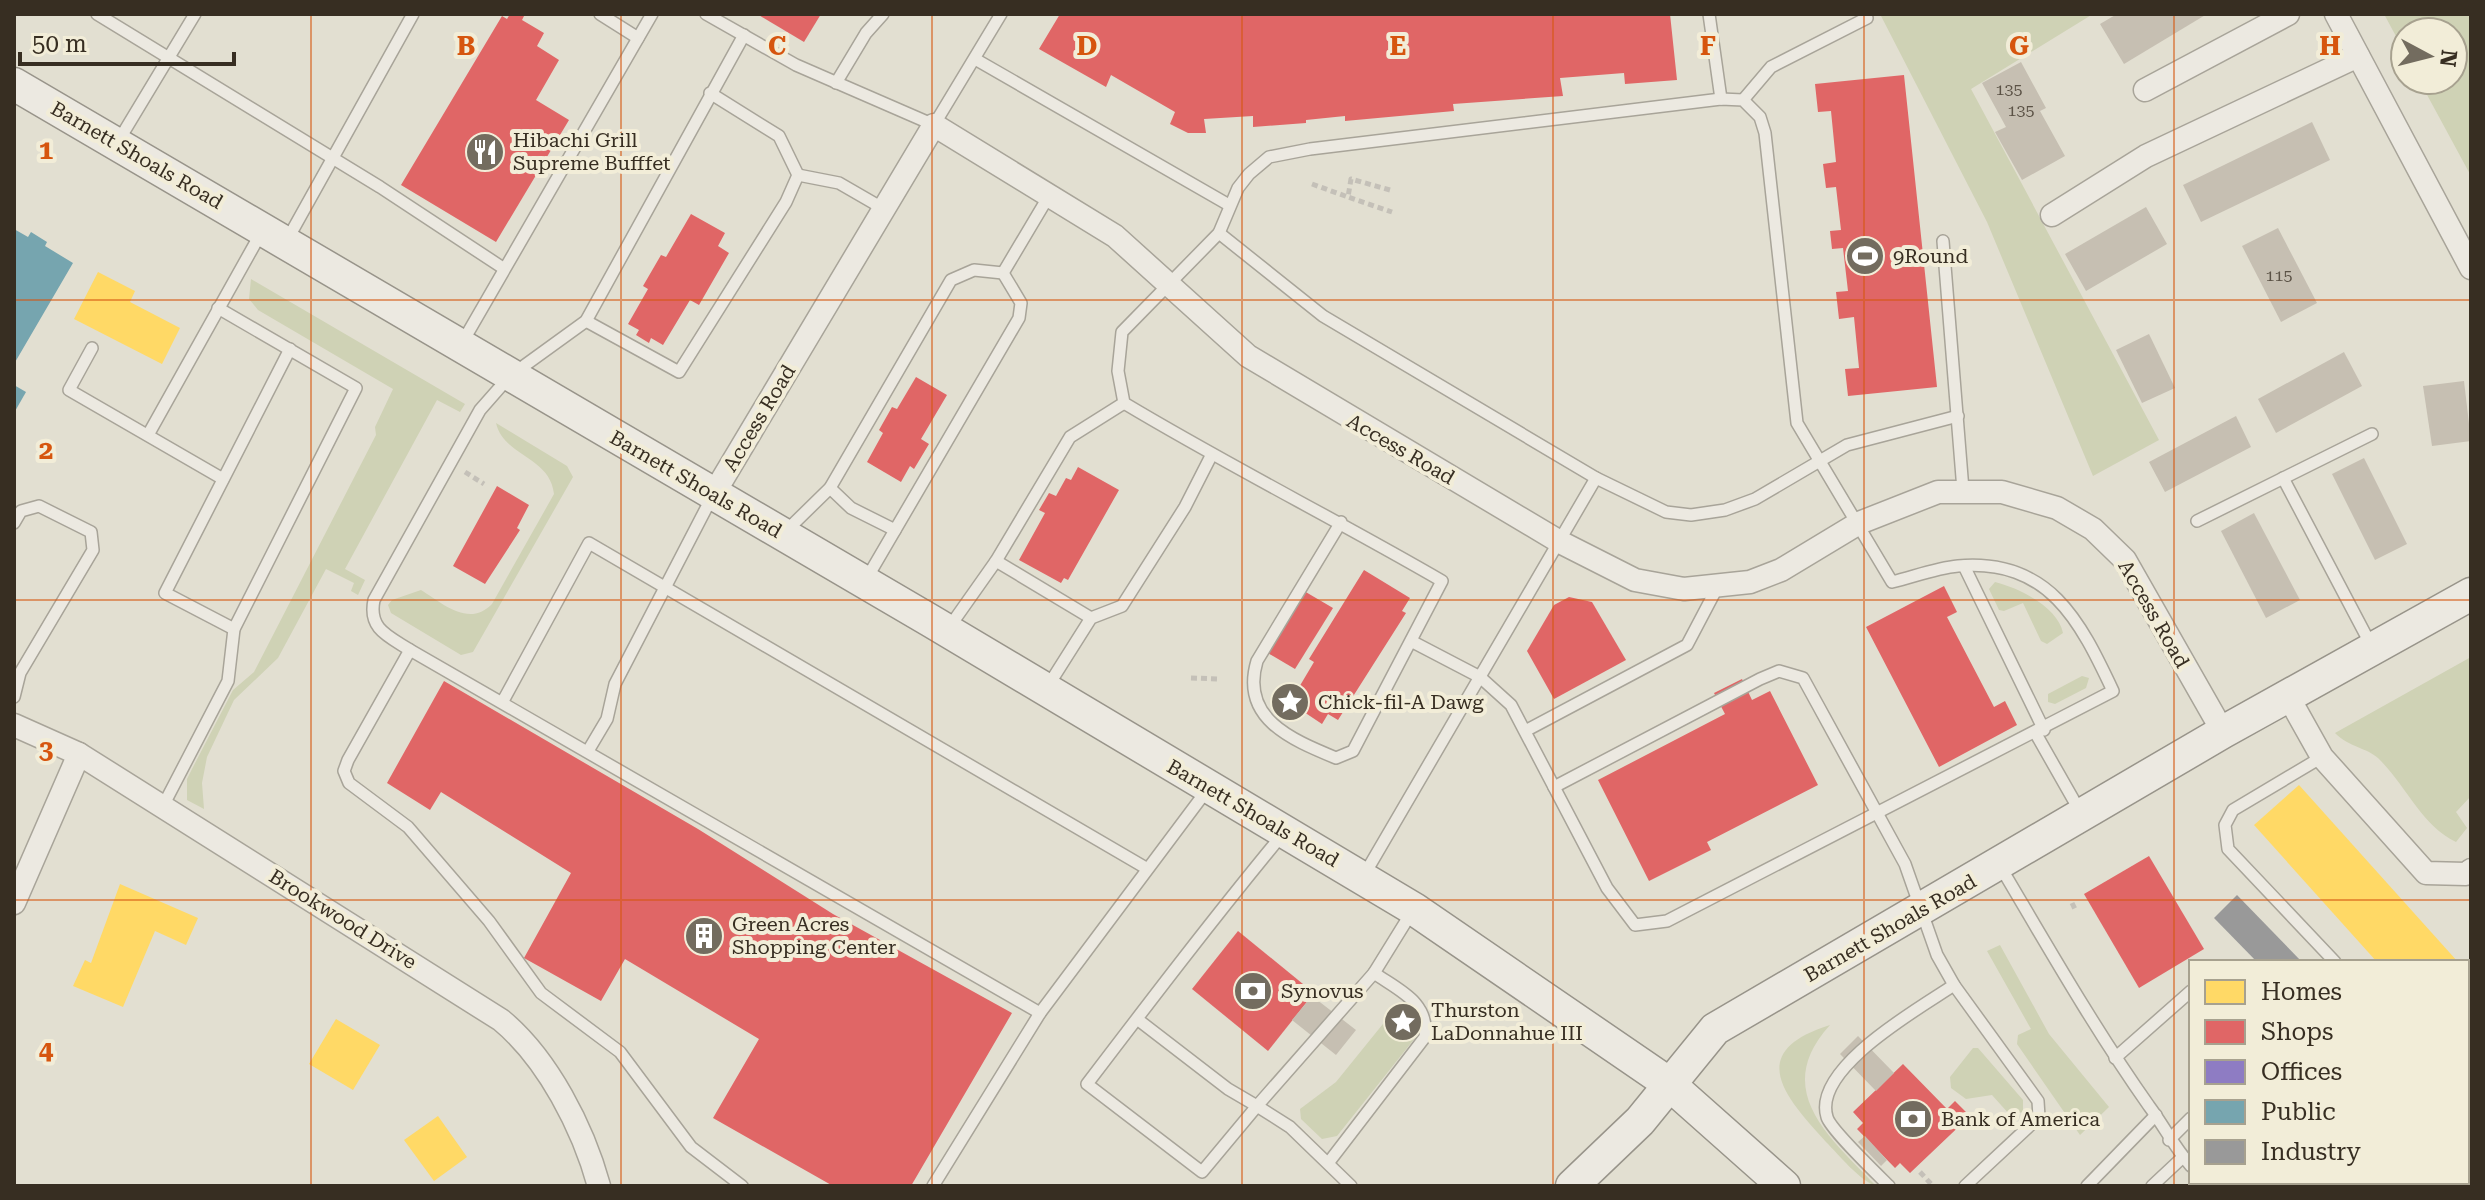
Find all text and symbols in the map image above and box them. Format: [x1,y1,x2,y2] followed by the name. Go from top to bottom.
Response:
[20,16,234,66] scale bar
[2389,16,2469,96] north arrow
[32,30,87,58] text: 50 m
[457,31,475,61] text: B
[768,31,786,61] text: C
[1077,31,1097,61] text: D
[1390,31,1406,61] text: E
[1700,31,1716,61] text: F
[2009,31,2029,61] text: G
[2319,31,2341,61] text: H
[2435,48,2462,68] text: N
[1996,80,2022,99] house number: 135
[47,96,227,214] street label: Barnett Shoals Road
[2008,101,2034,120] house number: 135
[513,128,671,175] place label: Hibachi Grill Supreme Bufffet
[464,131,506,173] restaurant icon: Hibachi Grill Supreme Bufffet
[39,135,53,165] text: 1
[1844,235,1886,277] sports icon: 9Round
[1893,244,1968,268] place label: 9Round
[2266,266,2292,285] house number: 115
[718,360,800,476] street label: Access Road
[1343,409,1459,490] street label: Access Road
[606,425,786,543] street label: Barnett Shoals Road
[39,435,53,465] text: 2
[2114,556,2195,672] street label: Access Road
[1269,681,1311,723] place icon: Chick-fil-A Dawg
[1318,690,1484,714] place label: Chick-fil-A Dawg
[39,735,53,765] text: 3
[1163,754,1343,872] street label: Barnett Shoals Road
[265,864,421,974] street label: Brookwood Drive
[1800,869,1980,987] street label: Barnett Shoals Road
[732,912,896,959] place label: Green Acres Shopping Center
[683,915,725,957] building icon: Green Acres Shopping Center
[2189,960,2469,1184] legend
[1232,970,1274,1012] bank icon: Synovus
[2261,978,2342,1006] text: Homes
[1281,979,1364,1003] place label: Synovus
[1431,998,1583,1045] place label: Thurston LaDonnahue III
[1382,1001,1424,1043] place icon: Thurston LaDonnahue III
[2261,1018,2333,1046] text: Shops
[39,1035,54,1065] text: 4
[2261,1058,2342,1086] text: Offices
[1892,1098,1934,1140] bank icon: Bank of America
[2261,1098,2336,1126] text: Public
[1941,1107,2100,1131] place label: Bank of America
[2261,1138,2362,1166] text: Industry

